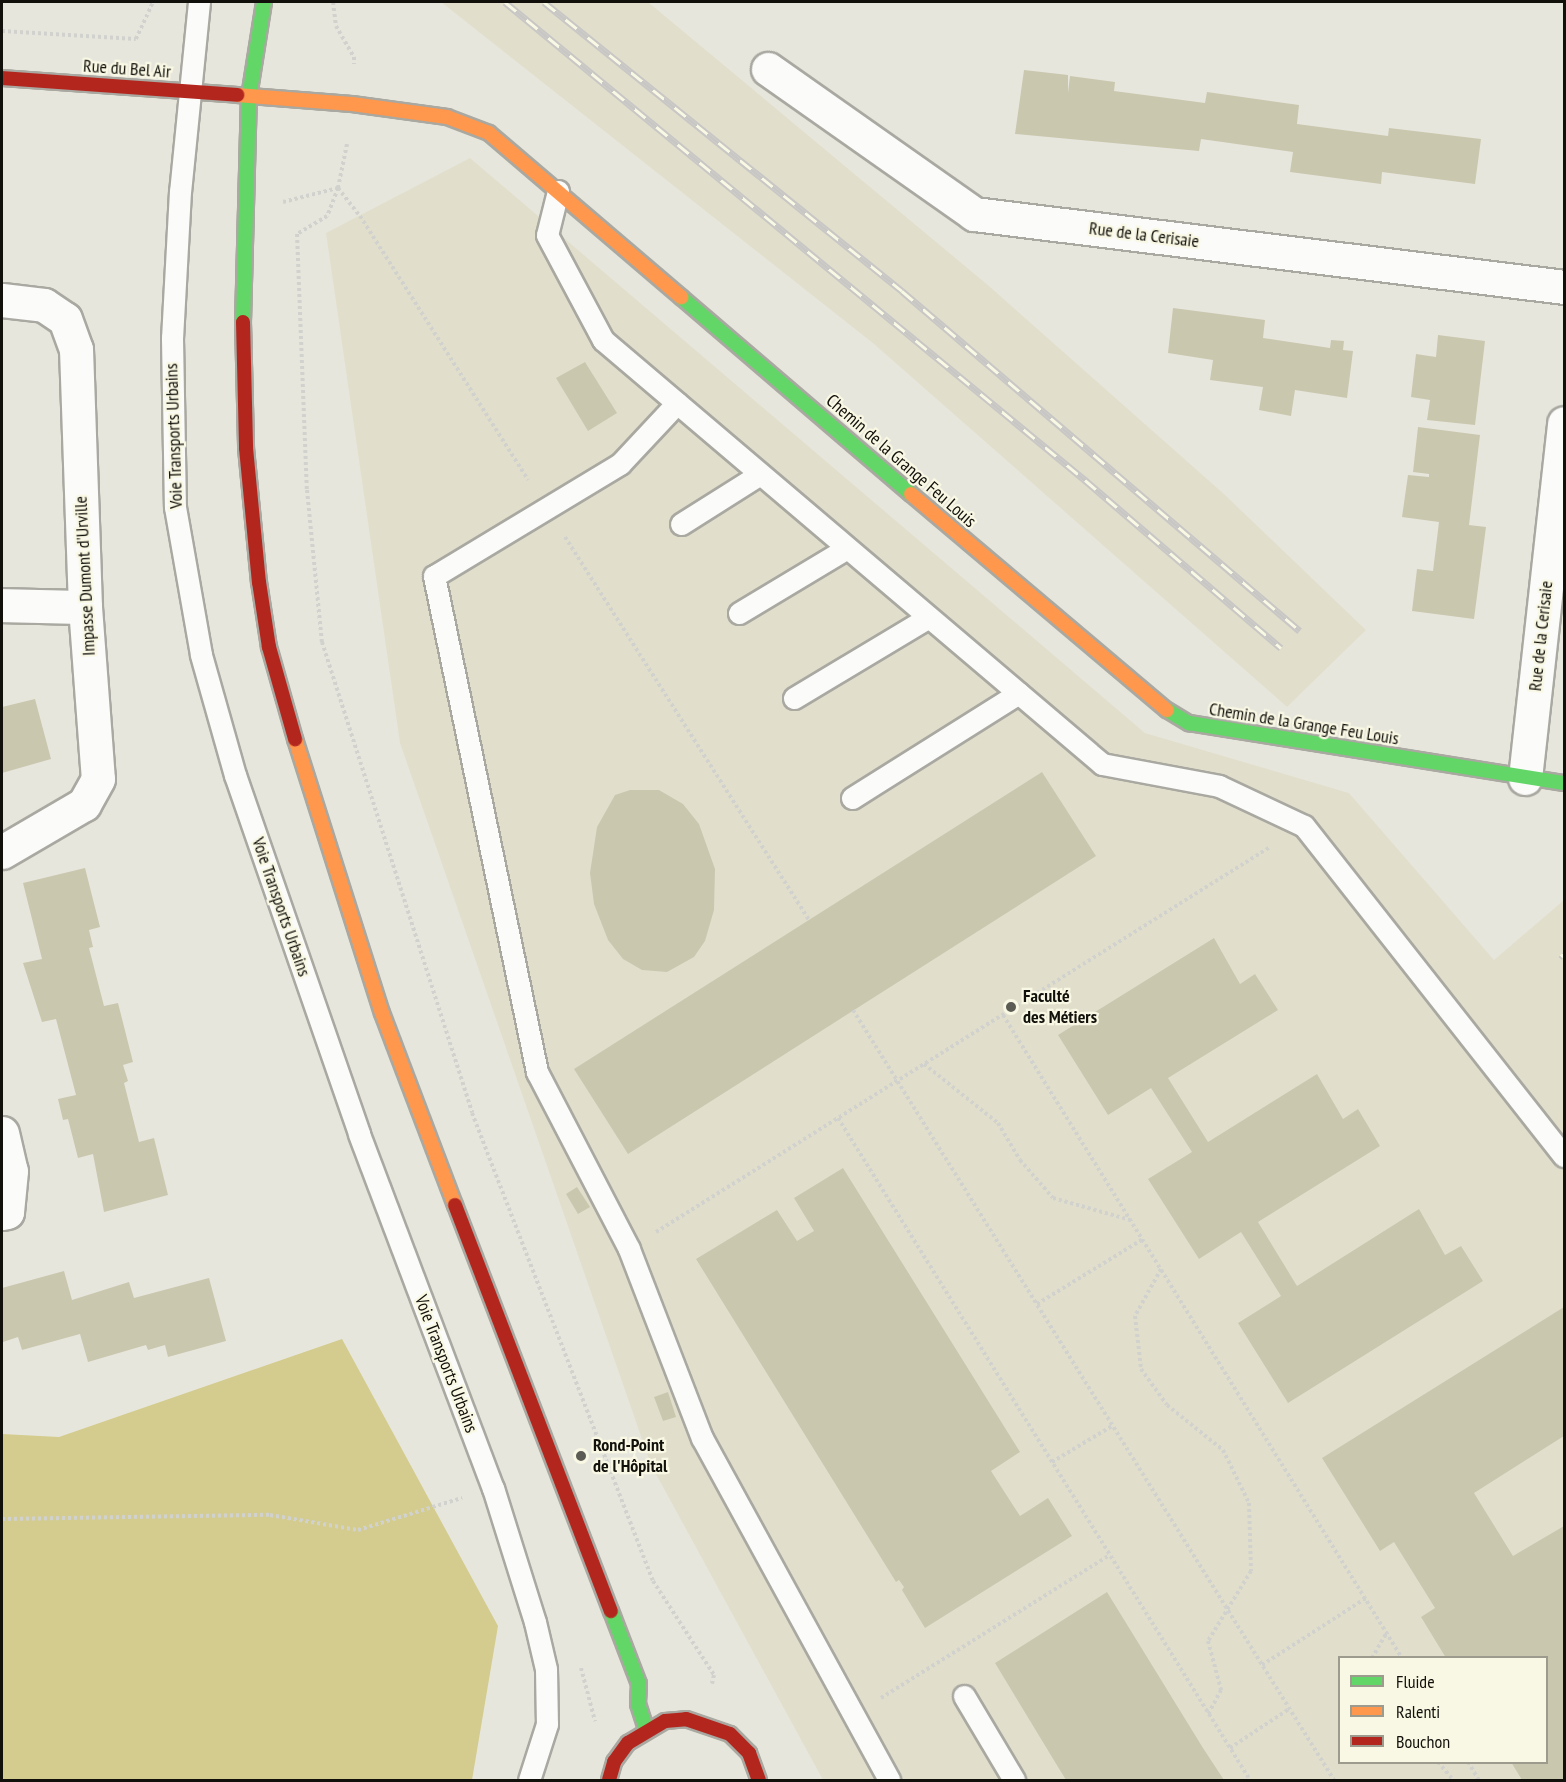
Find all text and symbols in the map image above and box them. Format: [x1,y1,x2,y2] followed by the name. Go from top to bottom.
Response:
[82,55,172,83] street label: Rue du Bel Air
[1088,218,1200,252] street label: Rue de la Cerisaie
[161,363,187,509] street label: Voie Transports Urbains
[822,390,980,532] street label: Chemin de la Grange Feu Louis
[70,496,100,656] street label: Impasse Dumont d'Urville
[1524,580,1558,692] street label: Rue de la Cerisaie
[1208,698,1400,750] street label: Chemin de la Grange Feu Louis
[247,834,315,980] street label: Voie Transports Urbains
[1023,986,1097,1028] place label: Faculté des Métiers
[1004,1000,1018,1014] marker: Faculté des Métiers
[410,1292,482,1436] street label: Voie Transports Urbains
[593,1435,667,1478] place label: Rond-Point de l'Hôpital
[574,1449,588,1463] marker: Rond-Point de l'Hôpital
[1338,1656,1548,1764] legend
[1396,1670,1435,1693] text: Fluide
[1396,1700,1440,1723] text: Ralenti
[1396,1730,1450,1753] text: Bouchon

